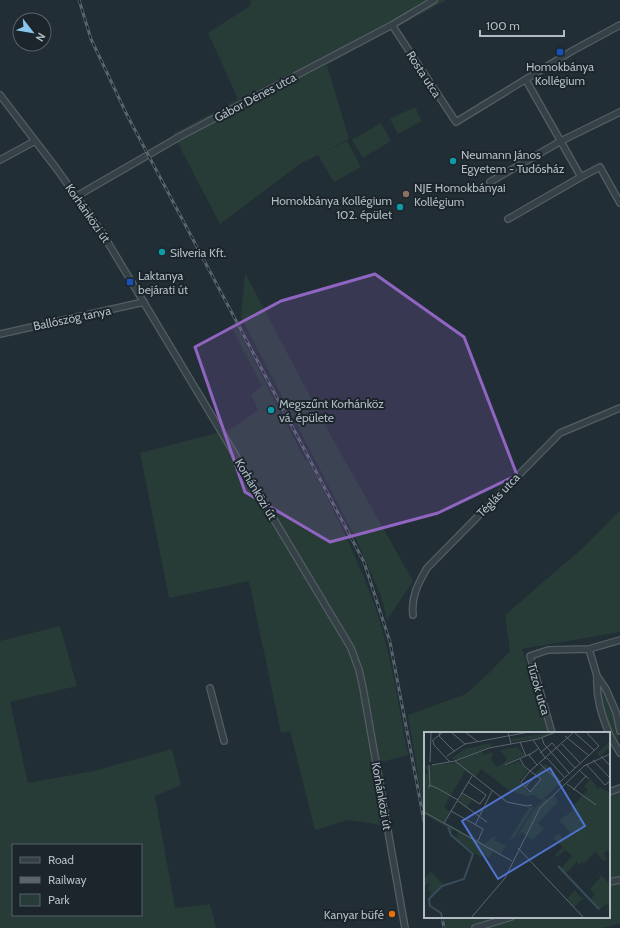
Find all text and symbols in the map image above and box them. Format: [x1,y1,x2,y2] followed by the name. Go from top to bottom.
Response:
[12,12,52,52] north arrow
[480,12,564,38] scale bar
[486,18,520,33] text: 100 m
[33,30,49,44] text: N
[555,47,565,57] marker: Homokbánya Kollégium
[403,48,445,100] street label: Rosta utca
[526,59,594,88] place label: Homokbánya Kollégium
[212,69,299,125] street label: Gábor Dénes utca
[461,147,565,176] place label: Neumann János Egyetem - Tudósház
[448,156,458,166] marker: Neumann János Egyetem - Tudósház
[414,180,506,209] place label: NJE Homokbányai Kollégium
[62,181,114,245] street label: Korhánközi út
[401,189,411,199] marker: NJE Homokbányai Kollégium
[271,193,392,222] place label: Homokbánya Kollégium 102. épület
[395,202,405,212] marker: Homokbánya Kollégium 102. épület
[170,245,226,260] place label: Silveria Kft.
[157,247,167,257] marker: Silveria Kft.
[138,268,188,297] place label: Laktanya bejárati út
[125,277,135,287] marker: Laktanya bejárati út
[32,302,112,334] street label: Ballószög tanya
[279,396,384,425] place label: Megszűnt Korhánköz vá. épülete
[266,405,276,415] marker: Megszűnt Korhánköz vá. épülete
[232,456,280,522] street label: Korhánközi út
[473,470,523,520] street label: Téglás utca
[524,661,554,717] street label: Túzok utca
[424,732,610,918] inset map
[369,761,395,831] street label: Korhánközi út
[12,844,142,916] legend
[48,852,74,867] text: Road
[48,872,86,887] text: Railway
[48,892,70,907] text: Park
[324,907,384,922] place label: Kanyar büfé
[387,909,397,919] marker: Kanyar büfé

